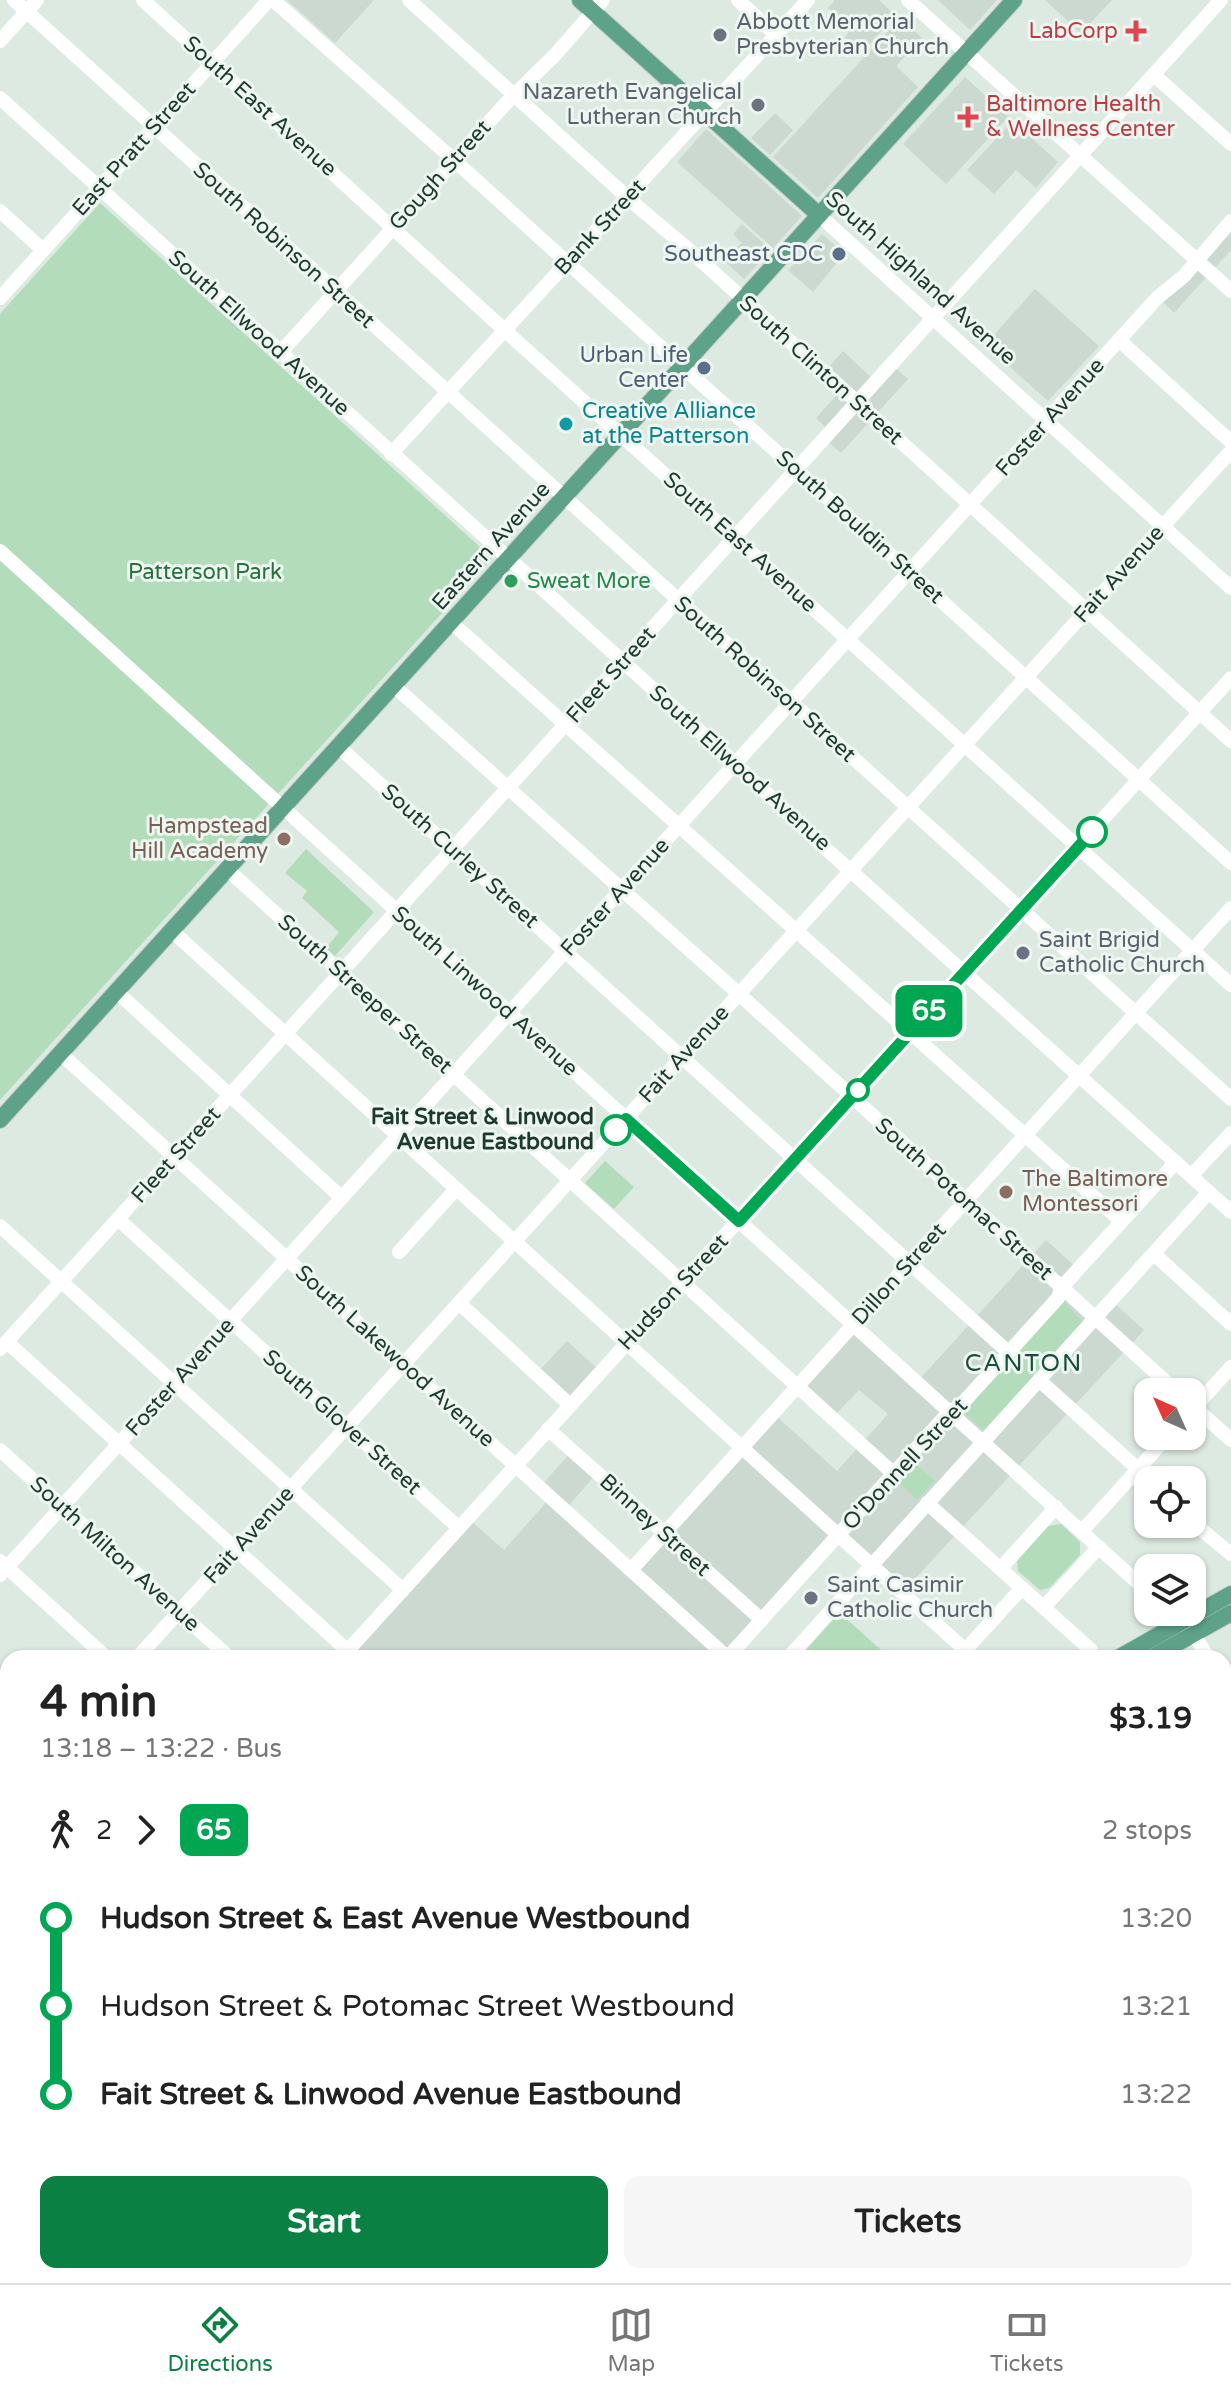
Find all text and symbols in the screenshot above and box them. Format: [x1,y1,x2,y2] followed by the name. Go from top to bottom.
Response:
[736,9,949,60] place label: Abbott Memorial Presbyterian Church
[1029,18,1118,44] place label: LabCorp
[1125,20,1147,42] marker: LabCorp
[711,26,729,44] marker: Abbott Memorial Presbyterian Church
[178,30,342,182] street label: South East Avenue
[67,77,201,221] street label: East Pratt Street
[523,79,742,130] place label: Nazareth Evangelical Lutheran Church
[986,91,1175,142] place label: Baltimore Health & Wellness Center
[749,96,767,114] marker: Nazareth Evangelical Lutheran Church
[957,106,979,128] marker: Baltimore Health & Wellness Center
[384,115,496,235] street label: Gough Street
[188,157,380,333] street label: South Robinson Street
[549,174,651,280] street label: Bank Street
[821,186,1021,370] street label: South Highland Avenue
[664,241,823,267] place label: Southeast CDC
[163,245,355,421] street label: South Ellwood Avenue
[830,245,848,263] marker: Southeast CDC
[734,290,908,450] street label: South Clinton Street
[580,342,689,393] place label: Urban Life Center
[990,353,1110,481] street label: Foster Avenue
[695,359,713,377] marker: Urban Life Center
[582,398,756,449] place label: Creative Alliance at the Patterson
[557,415,575,433] marker: Creative Alliance at the Patterson
[771,445,949,609] street label: South Bouldin Street
[658,466,822,618] street label: South East Avenue
[427,476,555,616] street label: Eastern Avenue
[1068,520,1170,628] street label: Fait Avenue
[128,559,282,585] park label: Patterson Park
[527,568,651,594] place label: Sweat More
[502,572,520,590] marker: Sweat More
[669,591,861,767] street label: South Robinson Street
[561,621,661,729] street label: Fleet Street
[644,680,836,856] street label: South Ellwood Avenue
[376,778,544,934] street label: South Curley Street
[131,813,268,864] place label: Hampstead Hill Academy
[1077,817,1107,847] unlabelled marker
[275,830,293,848] marker: Hampstead Hill Academy
[555,833,675,961] street label: Foster Avenue
[387,901,583,1081] street label: South Linwood Avenue
[272,909,458,1079] street label: South Streeper Street
[1039,927,1205,978] place label: Saint Brigid Catholic Church
[1014,944,1032,962] marker: Saint Brigid Catholic Church
[893,985,965,1037] line badge: 65
[911,994,947,1028] text: 65
[633,1000,735,1108] street label: Fait Avenue
[847,1079,869,1101] unlabelled marker
[126,1101,226,1209] street label: Fleet Street
[371,1104,594,1155] place label: Fait Street & Linwood Avenue Eastbound
[870,1112,1058,1286] street label: South Potomac Street
[601,1115,631,1145] marker: Fait Street & Linwood Avenue Eastbound
[1022,1166,1168,1217] place label: The Baltimore Montessori
[997,1183,1015,1201] marker: The Baltimore Montessori
[846,1218,952,1330] street label: Dillon Street
[612,1228,734,1356] street label: Hudson Street
[290,1260,500,1452] street label: South Lakewood Avenue
[120,1313,240,1441] street label: Foster Avenue
[257,1344,427,1500] street label: South Glover Street
[965,1349,1083,1378] district label: CANTON
[1134,1378,1206,1450] north arrow
[1134,1378,1206,1626] map controls
[837,1393,973,1535] street label: O'Donnell Street
[1134,1466,1206,1538] button: locate
[594,1468,716,1582] street label: Binney Street
[25,1471,205,1637] street label: South Milton Avenue
[198,1481,300,1589] street label: Fait Avenue
[1134,1554,1206,1626] button: layers
[827,1572,993,1623] place label: Saint Casimir Catholic Church
[802,1589,820,1607] marker: Saint Casimir Catholic Church
[40,1676,157,1729] text: 4 min
[1109,1700,1192,1737] text: $3.19
[40,1733,282,1764] text: 13:18 – 13:22 · Bus
[40,1808,84,1852] icon: walk
[124,1808,168,1852] icon: forward
[196,1813,232,1847] text: 65
[96,1815,112,1846] text: 2
[1102,1815,1192,1846] text: 2 stops
[100,1900,690,1937] text: Hudson Street & East Avenue Westbound
[1120,1903,1192,1934] text: 13:20
[100,1988,735,2025] text: Hudson Street & Potomac Street Westbound
[1120,1991,1192,2022] text: 13:21
[100,2076,682,2113] text: Fait Street & Linwood Avenue Eastbound
[1120,2079,1192,2110] text: 13:22
[40,2176,608,2268] button: Start
[624,2176,1192,2268] button: Tickets
[167,2303,273,2377] tab: Directions
[608,2303,655,2377] tab: Map
[990,2303,1064,2377] tab: Tickets

